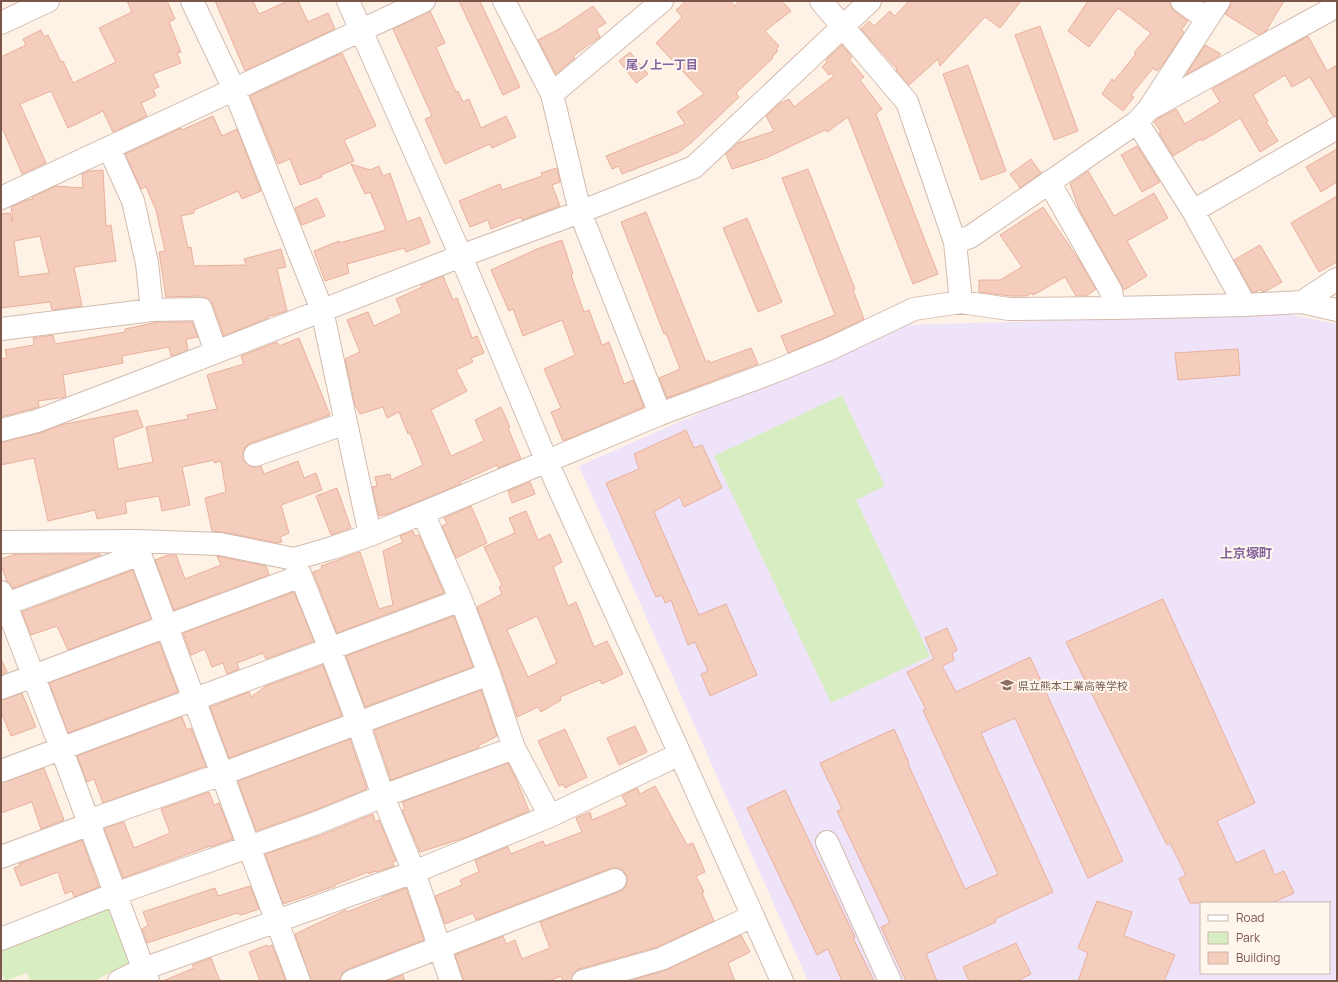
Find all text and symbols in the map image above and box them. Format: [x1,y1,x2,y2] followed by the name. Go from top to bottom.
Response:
[626,56,698,73] district label: 尾ノ上一丁目
[1220,544,1272,562] district label: 上京塚町
[999,677,1015,693] school or university icon: 県立熊本工業高等学校
[1018,678,1128,693] place label: 県立熊本工業高等学校
[1200,902,1330,974] legend
[1236,909,1264,926] text: Road
[1236,929,1261,946] text: Park
[1236,949,1280,966] text: Building

